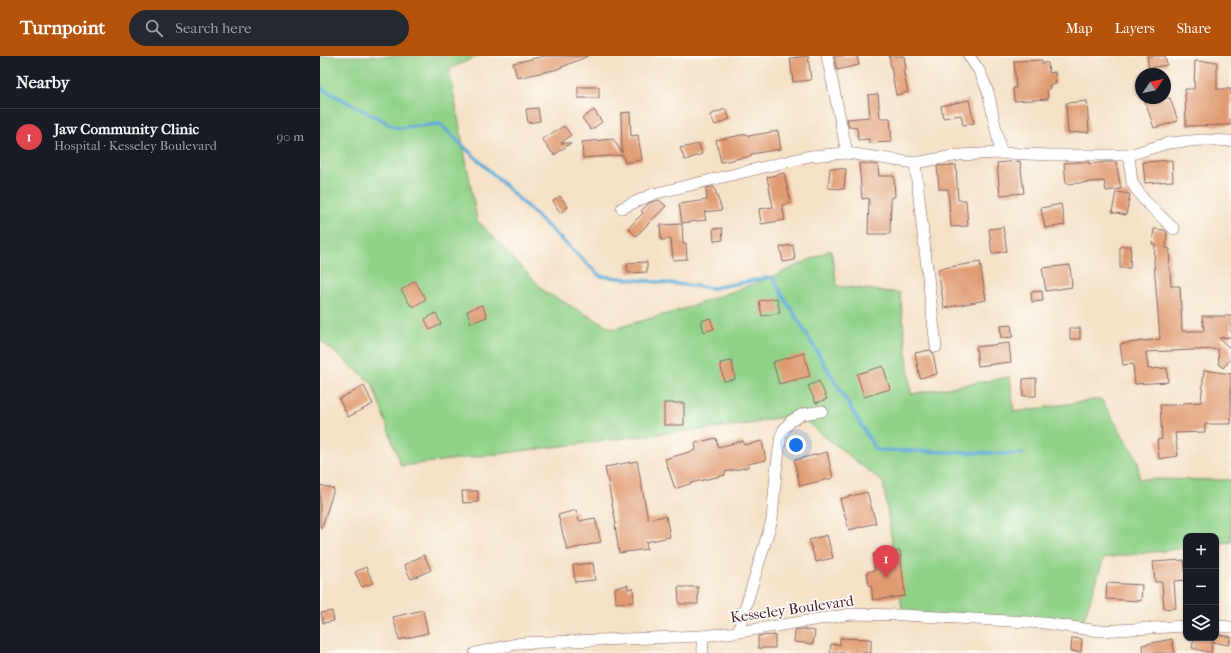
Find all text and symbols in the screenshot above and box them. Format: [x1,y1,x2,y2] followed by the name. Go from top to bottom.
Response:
[129,10,409,46] search box
[20,17,105,39] text: Turnpoint
[143,17,165,39] icon: search
[175,19,251,37] text: Search here
[1066,20,1093,37] text: Map
[1115,20,1155,37] text: Layers
[1177,20,1211,37] text: Share
[1135,68,1171,104] north arrow
[16,72,70,92] text: Nearby
[54,120,199,138] text: Jaw Community Clinic
[27,129,31,144] text: 1
[276,129,304,144] text: 90 m
[54,138,217,153] text: Hospital · Kesseley Boulevard
[786,435,806,455] your location
[1183,533,1219,641] map controls
[1183,533,1219,569] button: +
[873,545,899,578] pin: 1
[1183,569,1219,605] button: −
[729,591,856,627] street label: Kesseley Boulevard
[1183,605,1219,641] button: layers

